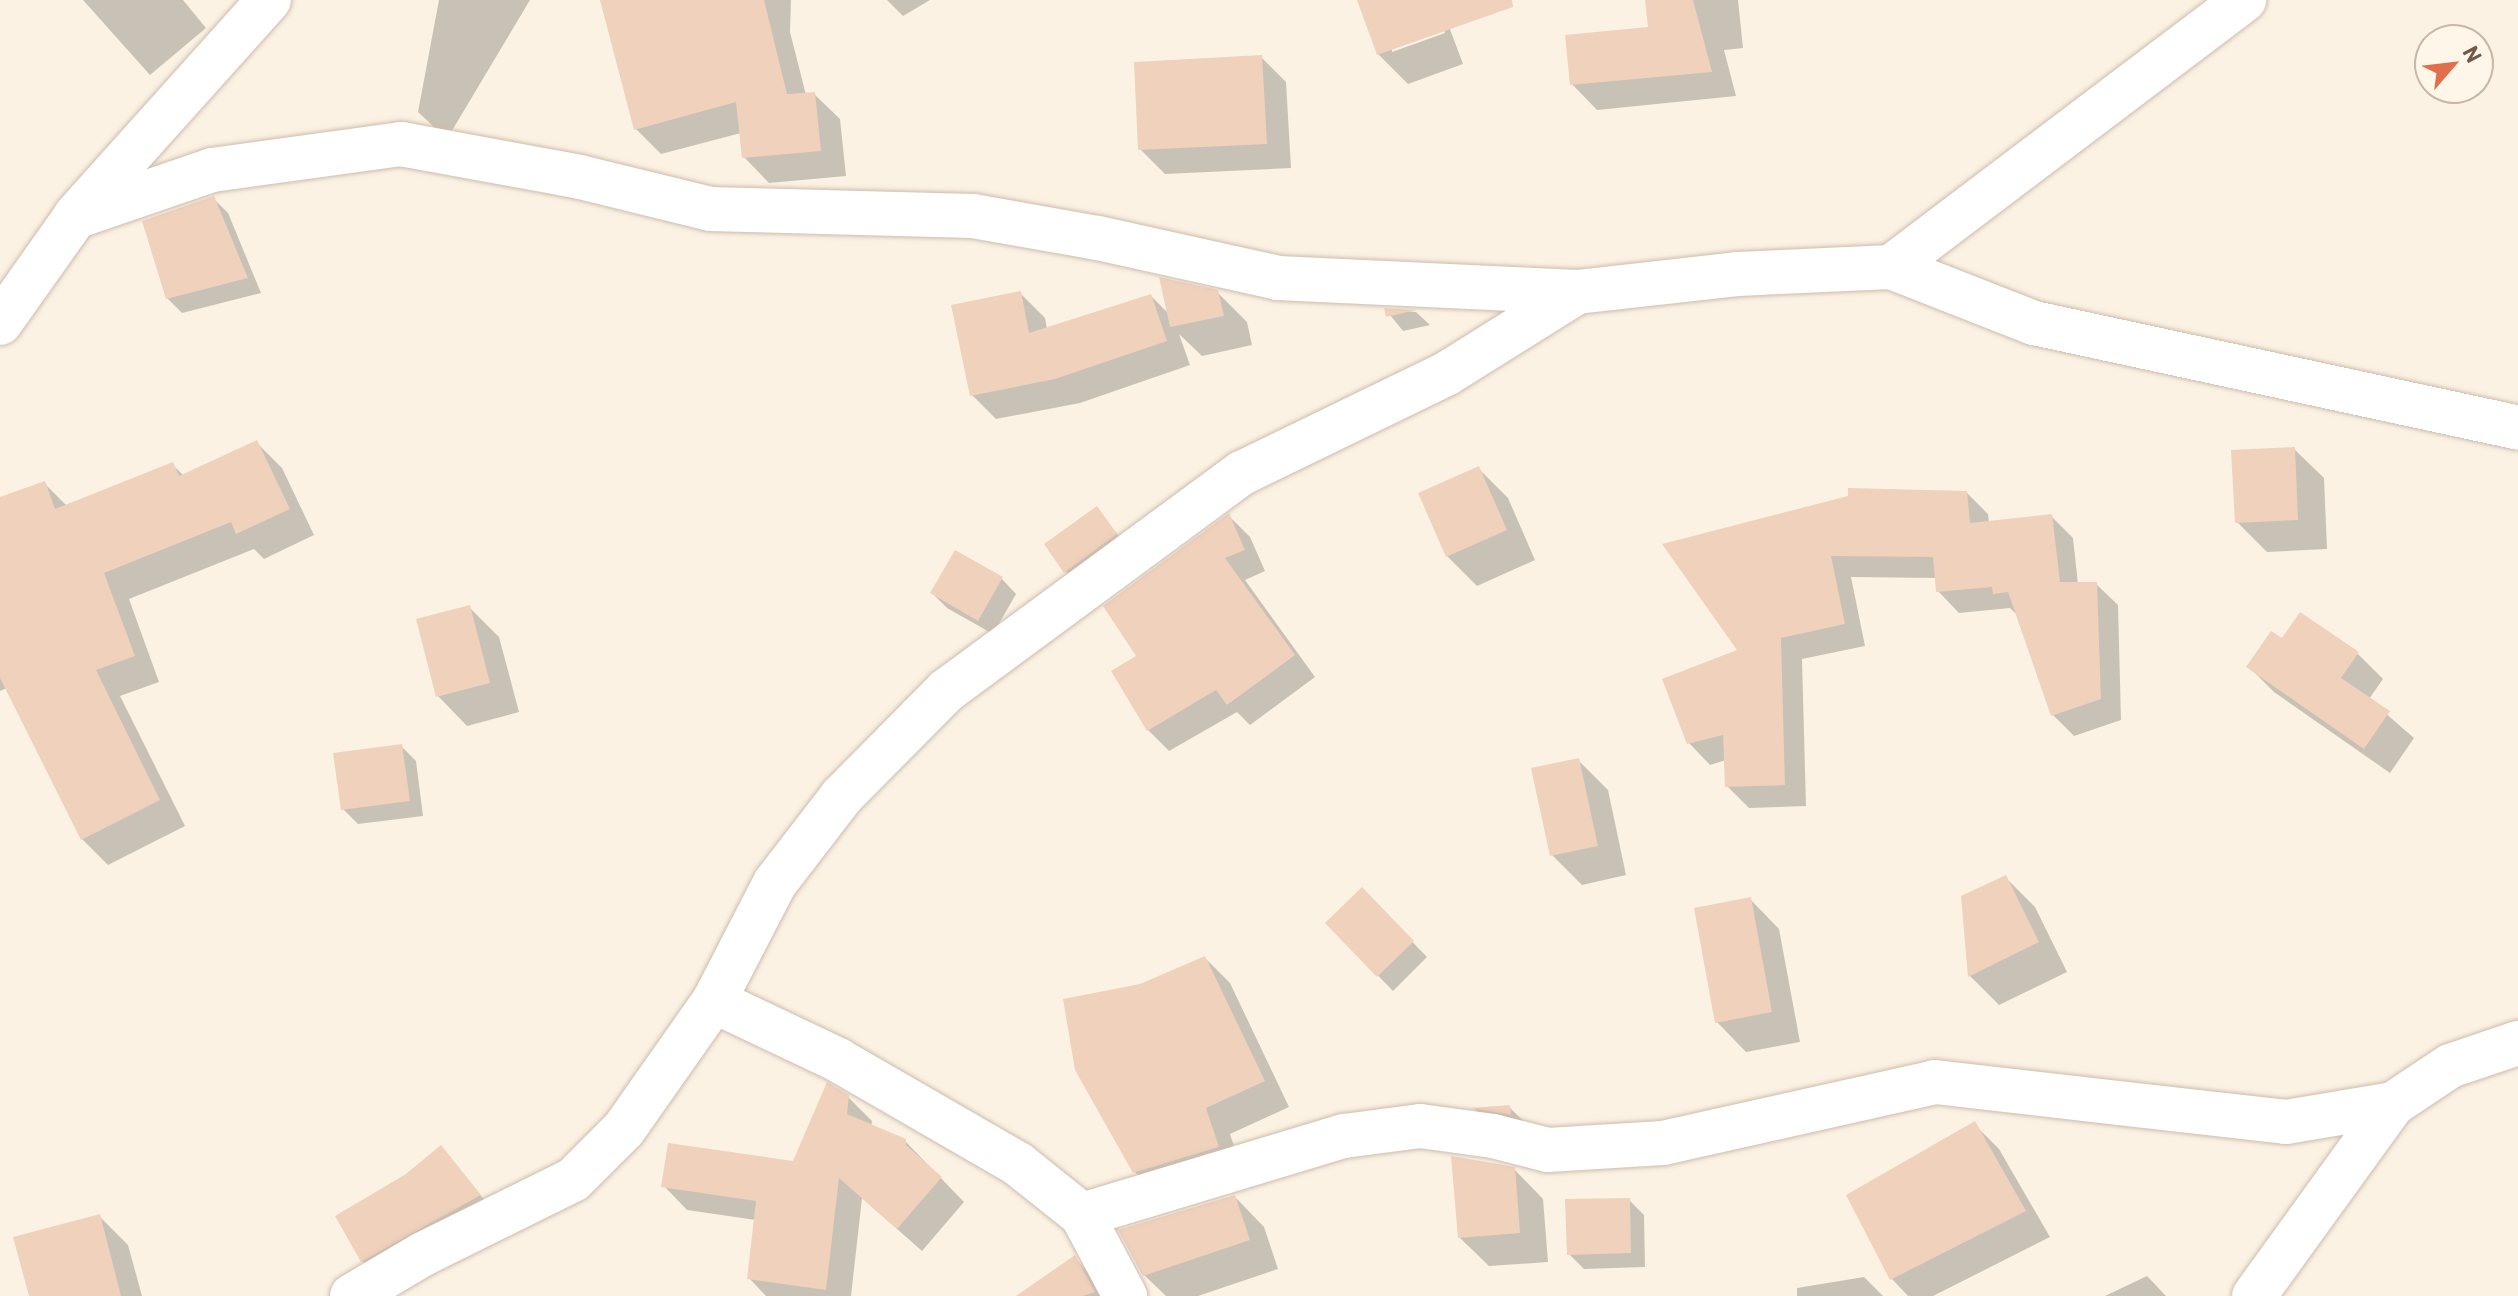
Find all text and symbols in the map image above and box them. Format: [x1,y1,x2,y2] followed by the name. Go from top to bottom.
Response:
[2414,24,2494,104] north arrow
[2459,41,2488,66] text: N

